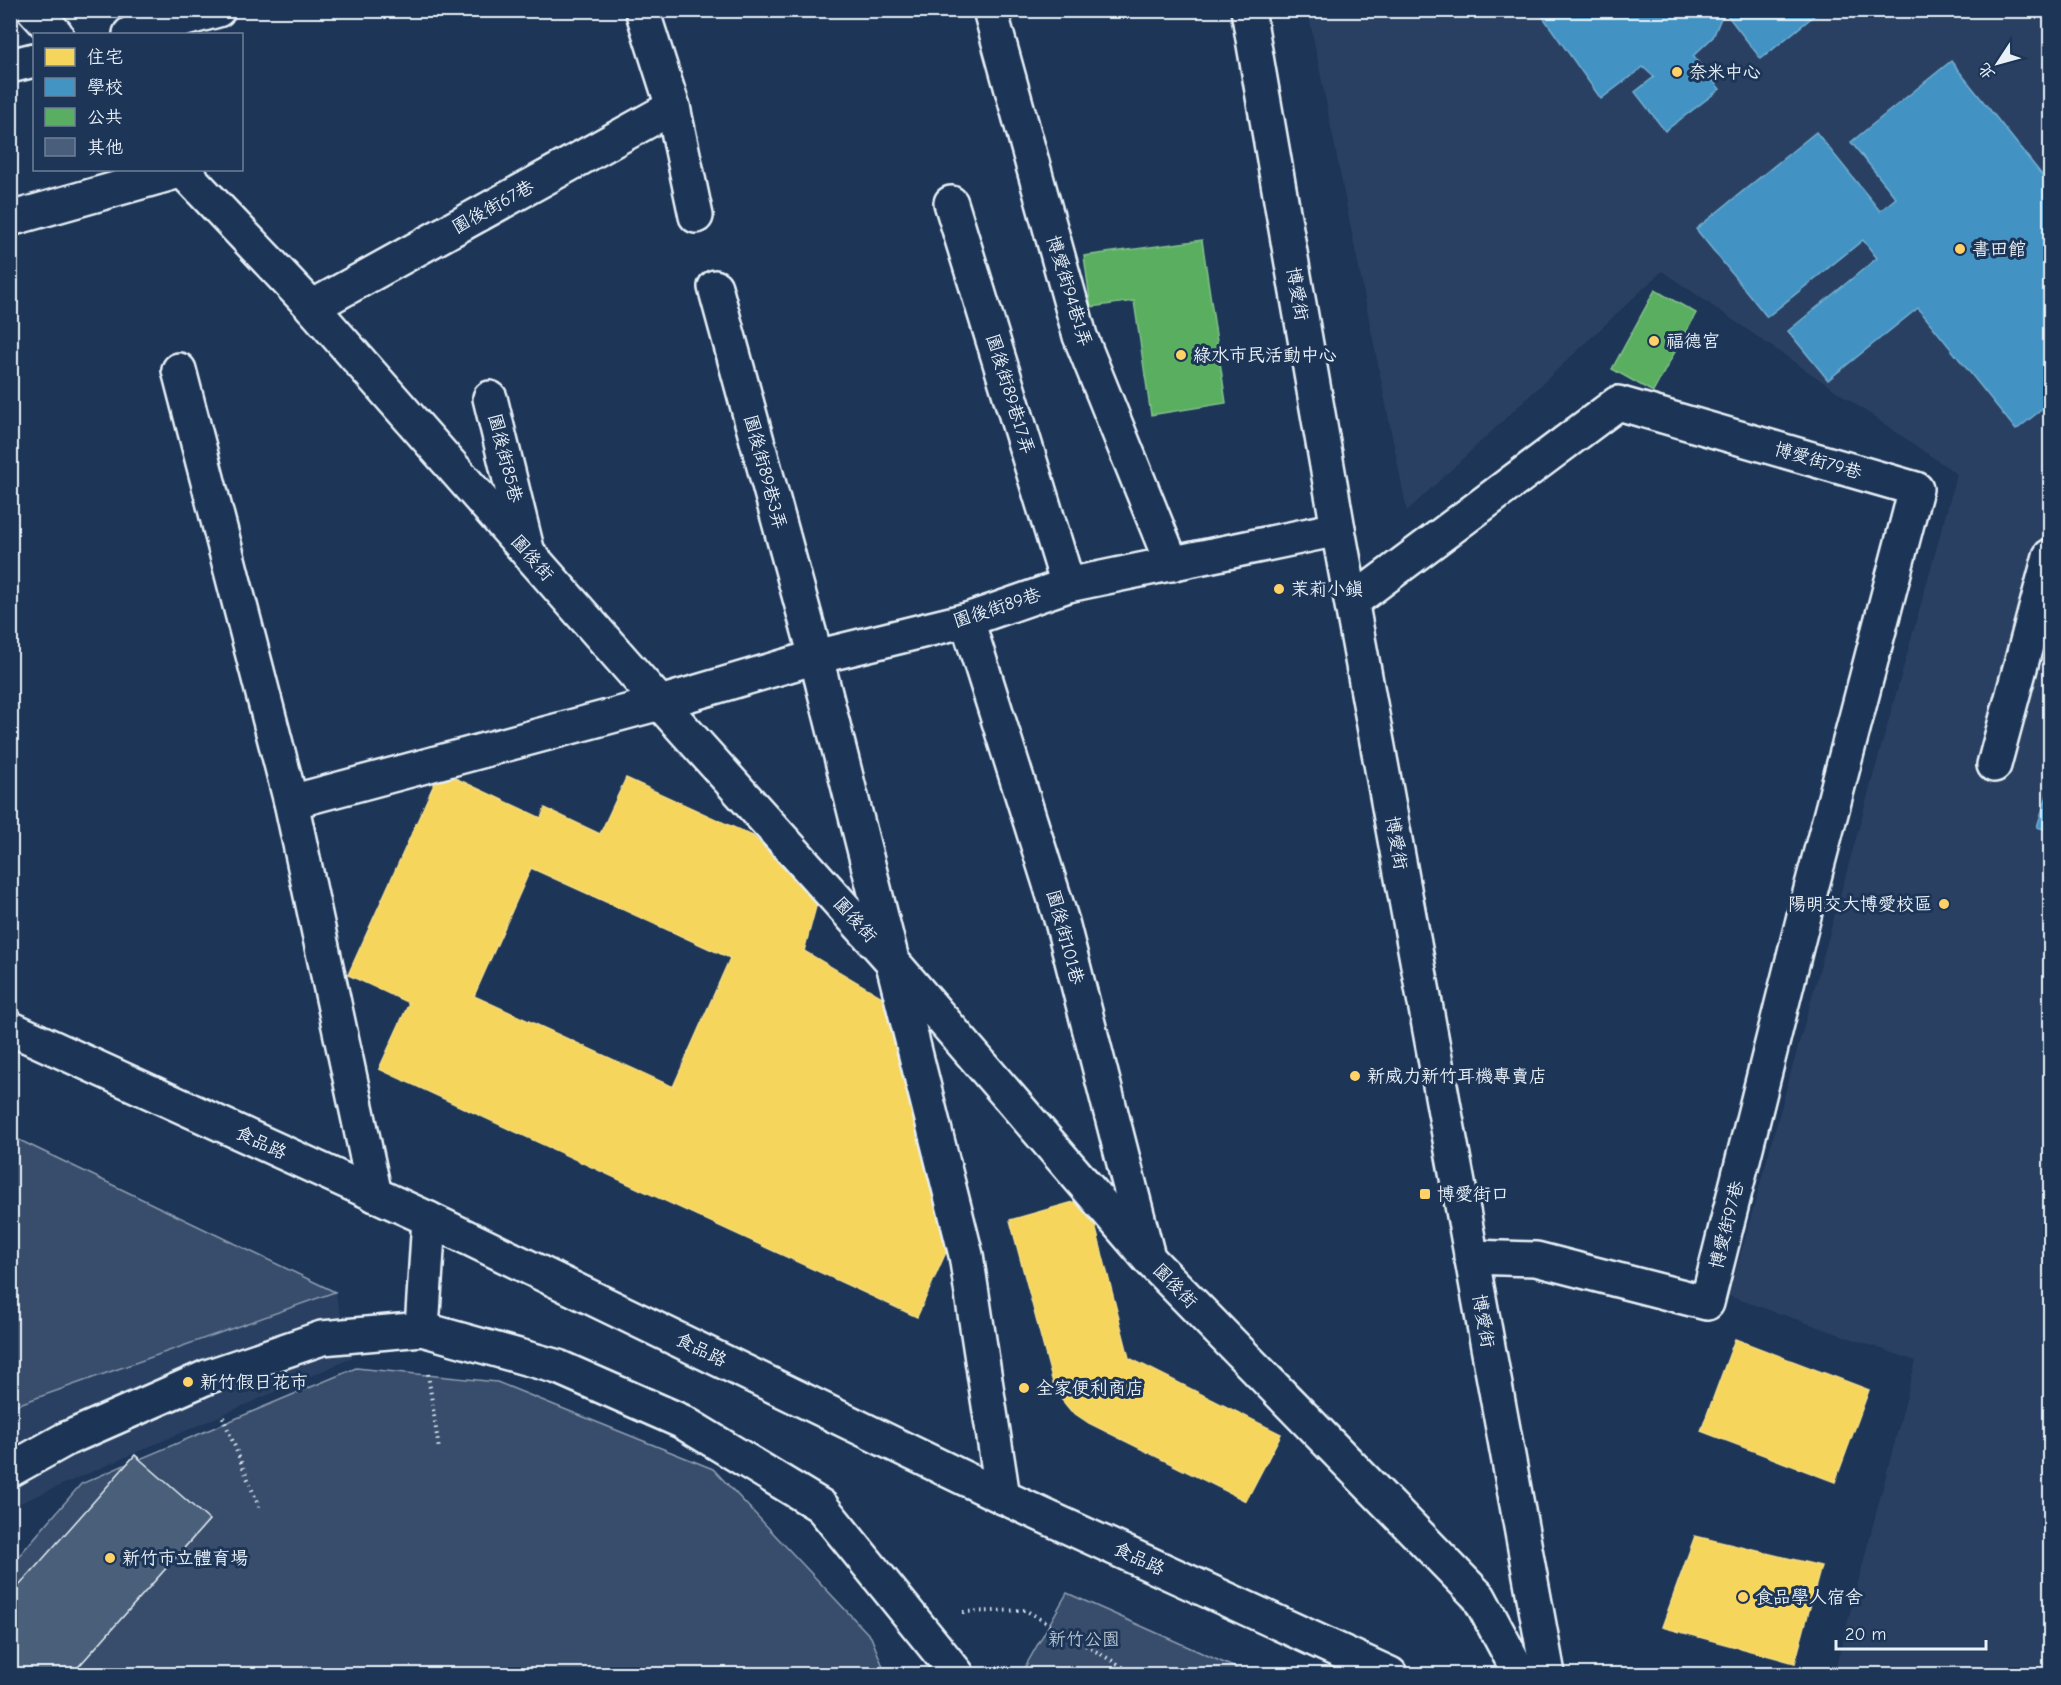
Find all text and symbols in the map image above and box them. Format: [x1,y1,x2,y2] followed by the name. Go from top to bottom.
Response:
[33,33,243,171] legend
[1968,33,2028,93] north arrow
[87,47,123,68] text: 住宅
[1975,59,1999,83] text: 北
[1689,62,1761,83] place label: 奈米中心
[1670,65,1684,79] marker: 奈米中心
[87,77,123,98] text: 學校
[87,107,123,128] text: 公共
[87,137,123,158] text: 其他
[448,176,538,238] street label: 園後街67巷
[1042,233,1096,349] street label: 博愛街94巷1弄
[1972,239,2026,260] place label: 書田館
[1953,242,1967,256] marker: 書田館
[1282,266,1312,322] street label: 博愛街
[982,331,1038,457] street label: 園後街89巷17弄
[1666,331,1720,352] place label: 福德宫
[1647,334,1661,348] marker: 福德宫
[1193,345,1337,366] place label: 綠水市民活動中心
[1174,348,1188,362] marker: 綠水市民活動中心
[484,411,526,505] street label: 園後街85巷
[740,412,790,532] street label: 園後街89巷3弄
[1772,438,1864,484] street label: 博愛街79巷
[506,531,558,585] street label: 園後街
[1291,579,1363,600] place label: 茉莉小鎮
[1272,582,1286,596] marker: 茉莉小鎮
[951,584,1043,632] street label: 園後街89巷
[1381,815,1411,871] street label: 博愛街
[1042,887,1088,987] street label: 園後街101巷
[829,893,881,947] street label: 園後街
[1788,894,1932,915] place label: 陽明交大博愛校區
[1937,897,1951,911] marker: 陽明交大博愛校區
[1367,1066,1547,1087] place label: 新威力新竹耳機專賣店
[1348,1069,1362,1083] marker: 新威力新竹耳機專賣店
[232,1122,290,1164] street label: 食品路
[1706,1179,1748,1271] street label: 博愛街97巷
[1437,1184,1509,1205] place label: 博愛街口
[1418,1187,1432,1201] marker: 博愛街口
[1149,1259,1201,1313] street label: 園後街
[1468,1293,1498,1349] street label: 博愛街
[672,1329,730,1371] street label: 食品路
[200,1372,308,1393] place label: 新竹假日花市
[181,1375,195,1389] marker: 新竹假日花市
[1036,1378,1144,1399] place label: 全家便利商店
[1017,1381,1031,1395] marker: 全家便利商店
[1110,1538,1168,1580] street label: 食品路
[122,1548,248,1569] place label: 新竹市立體育場
[103,1551,117,1565] marker: 新竹市立體育場
[1755,1587,1863,1608] place label: 食品學人宿舍
[1736,1590,1750,1604] marker: 食品學人宿舍
[1836,1613,1986,1651] scale bar
[1845,1624,1886,1645] text: 20 m
[1048,1629,1120,1650] park label: 新竹公園

